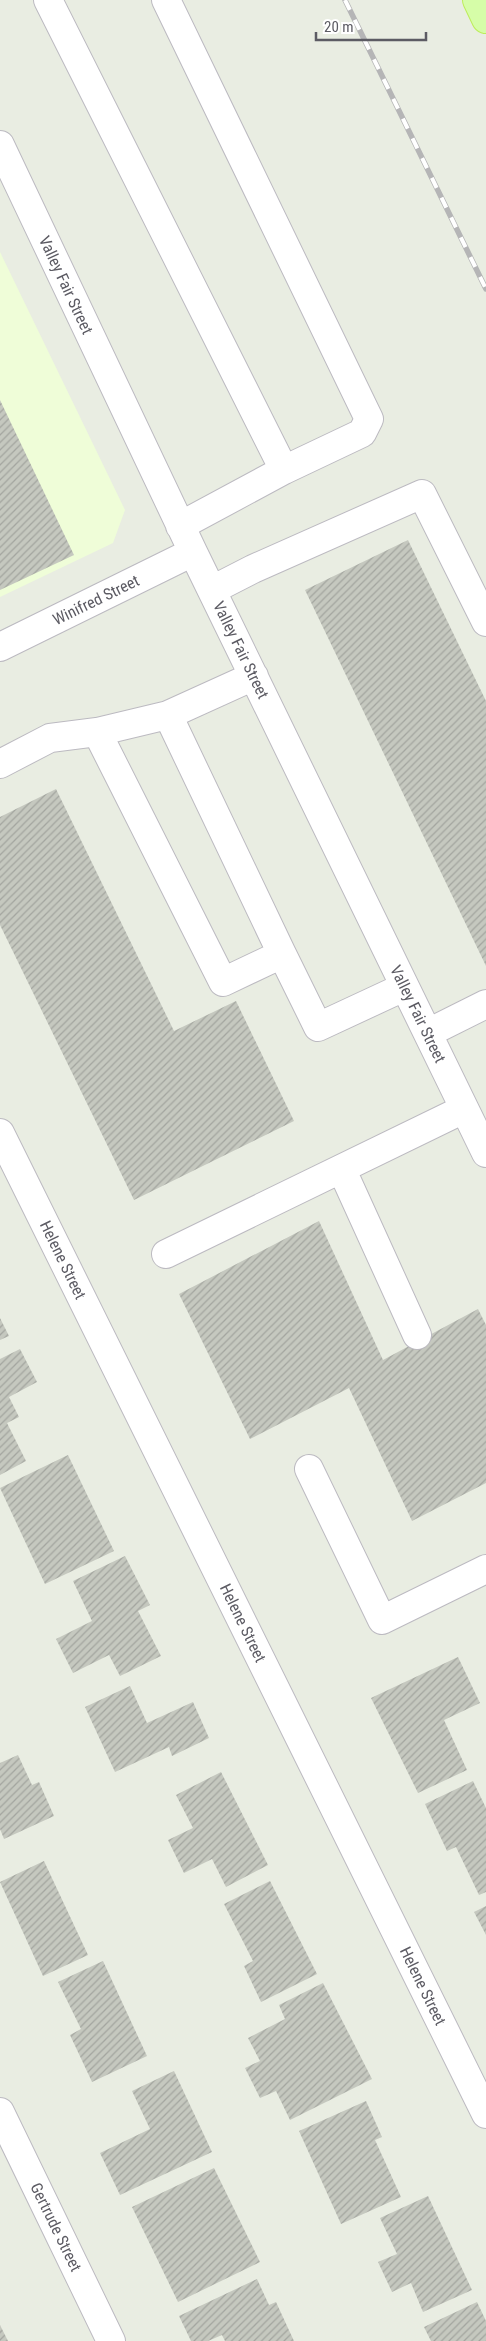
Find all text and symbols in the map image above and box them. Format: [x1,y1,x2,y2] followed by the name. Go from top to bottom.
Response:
[316,10,426,42] scale bar
[324,18,354,36] text: 20 m
[35,233,97,337] street label: Valley Fair Street
[50,571,142,629] street label: Winifred Street
[209,598,273,702] street label: Valley Fair Street
[386,962,450,1066] street label: Valley Fair Street
[36,1218,90,1303] street label: Helene Street
[216,1581,270,1666] street label: Helene Street
[396,1944,450,2029] street label: Helene Street
[26,2180,86,2275] street label: Gertrude Street

